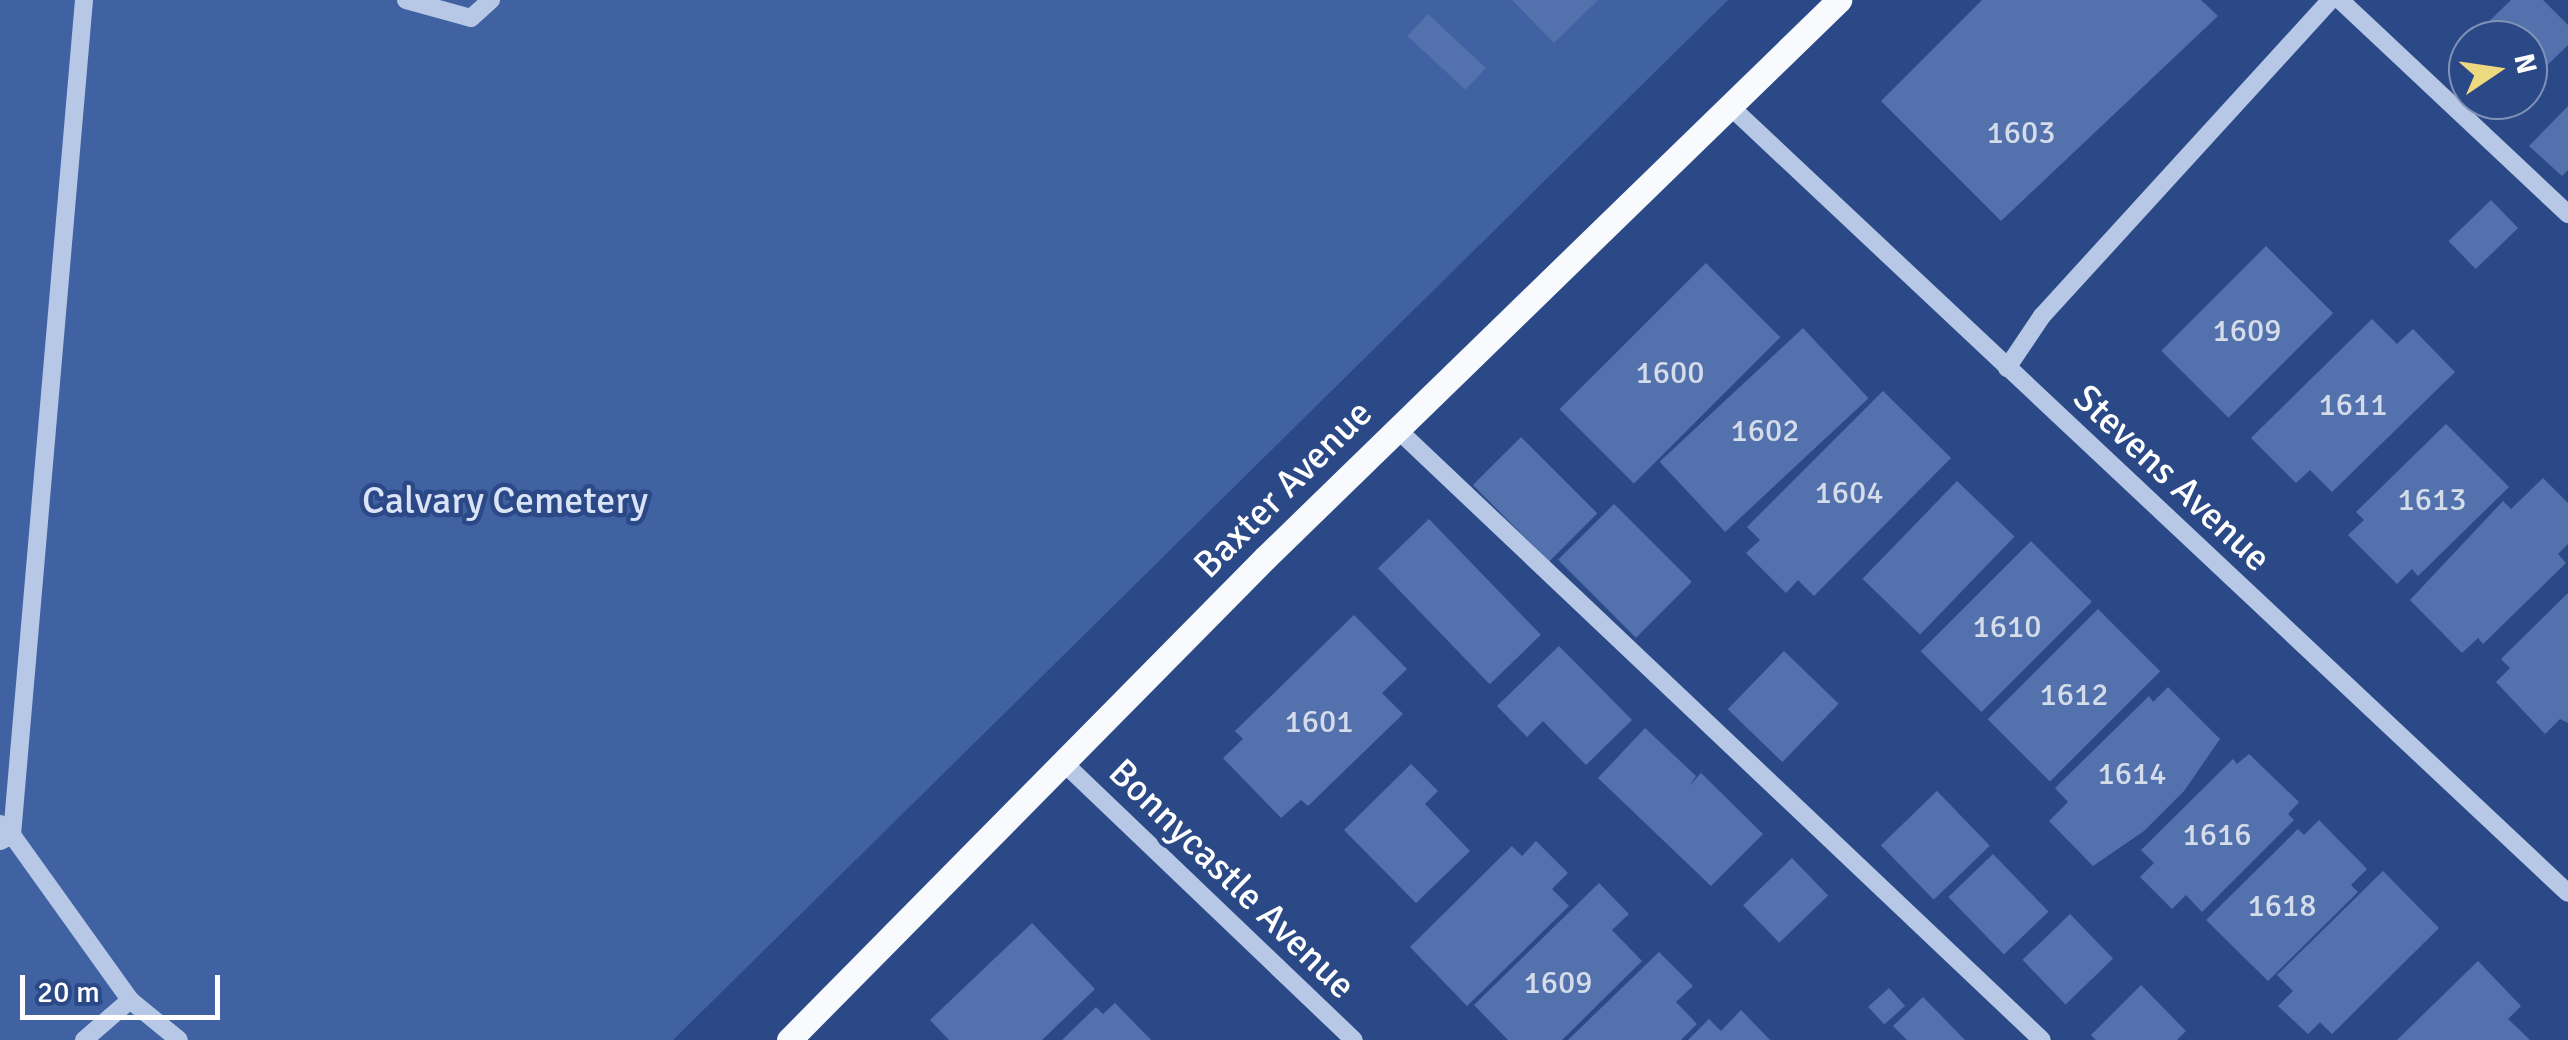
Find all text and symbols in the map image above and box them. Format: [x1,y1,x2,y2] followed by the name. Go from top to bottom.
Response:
[2448,20,2548,120] north arrow
[2507,50,2544,77] text: N
[1986,114,2056,152] house number: 1603
[2212,312,2282,350] house number: 1609
[1635,354,1705,392] house number: 1600
[2064,375,2280,581] street label: Stevens Avenue
[2318,386,2388,424] house number: 1611
[1184,390,1382,588] street label: Baxter Avenue
[1730,412,1800,450] house number: 1602
[1814,474,1884,512] house number: 1604
[362,478,648,524] park label: Calvary Cemetery
[2397,481,2467,519] house number: 1613
[1972,608,2042,646] house number: 1610
[2039,676,2109,714] house number: 1612
[1284,703,1354,741] house number: 1601
[1099,750,1365,1008] street label: Bonnycastle Avenue
[2097,755,2167,793] house number: 1614
[2182,816,2252,854] house number: 1616
[2247,887,2317,925] house number: 1618
[25,955,225,1017] scale bar
[1523,964,1593,1002] house number: 1609
[37,974,100,1011] text: 20 m

